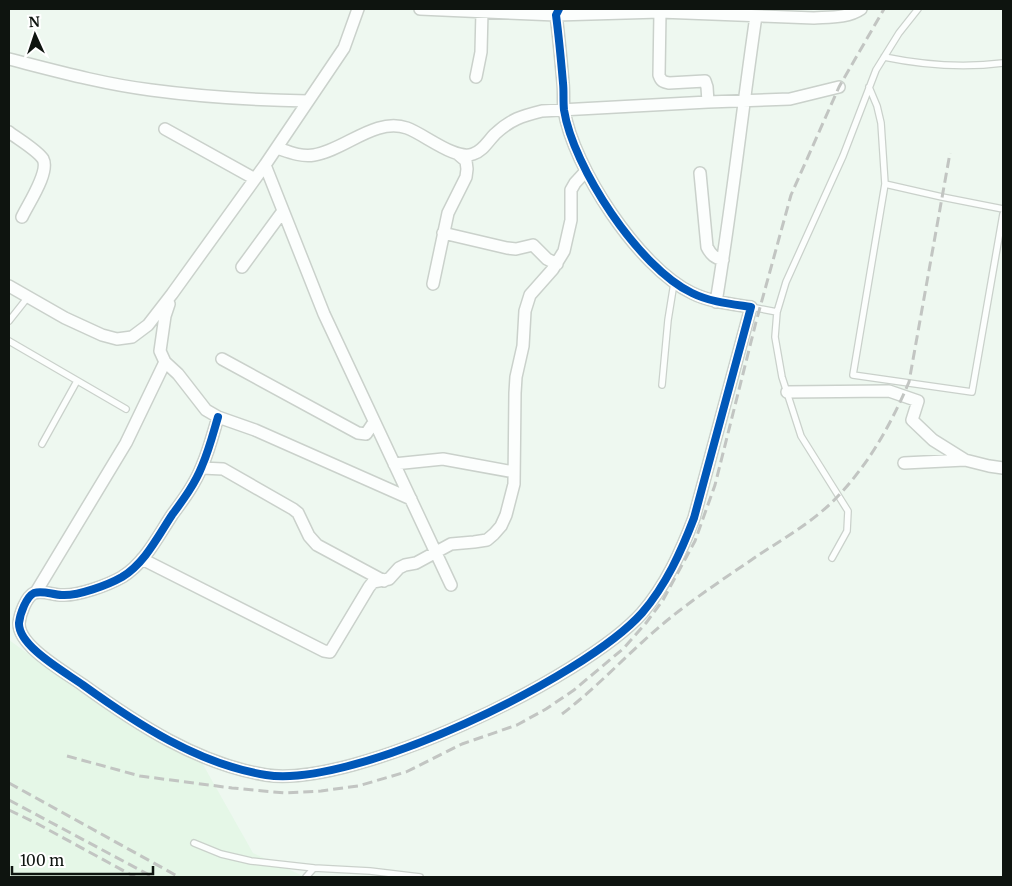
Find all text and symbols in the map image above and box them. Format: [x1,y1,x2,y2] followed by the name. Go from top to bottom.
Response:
[10,10,60,60] north arrow
[28,13,40,31] text: N
[12,844,154,876] scale bar
[20,851,64,870] text: 100 m

